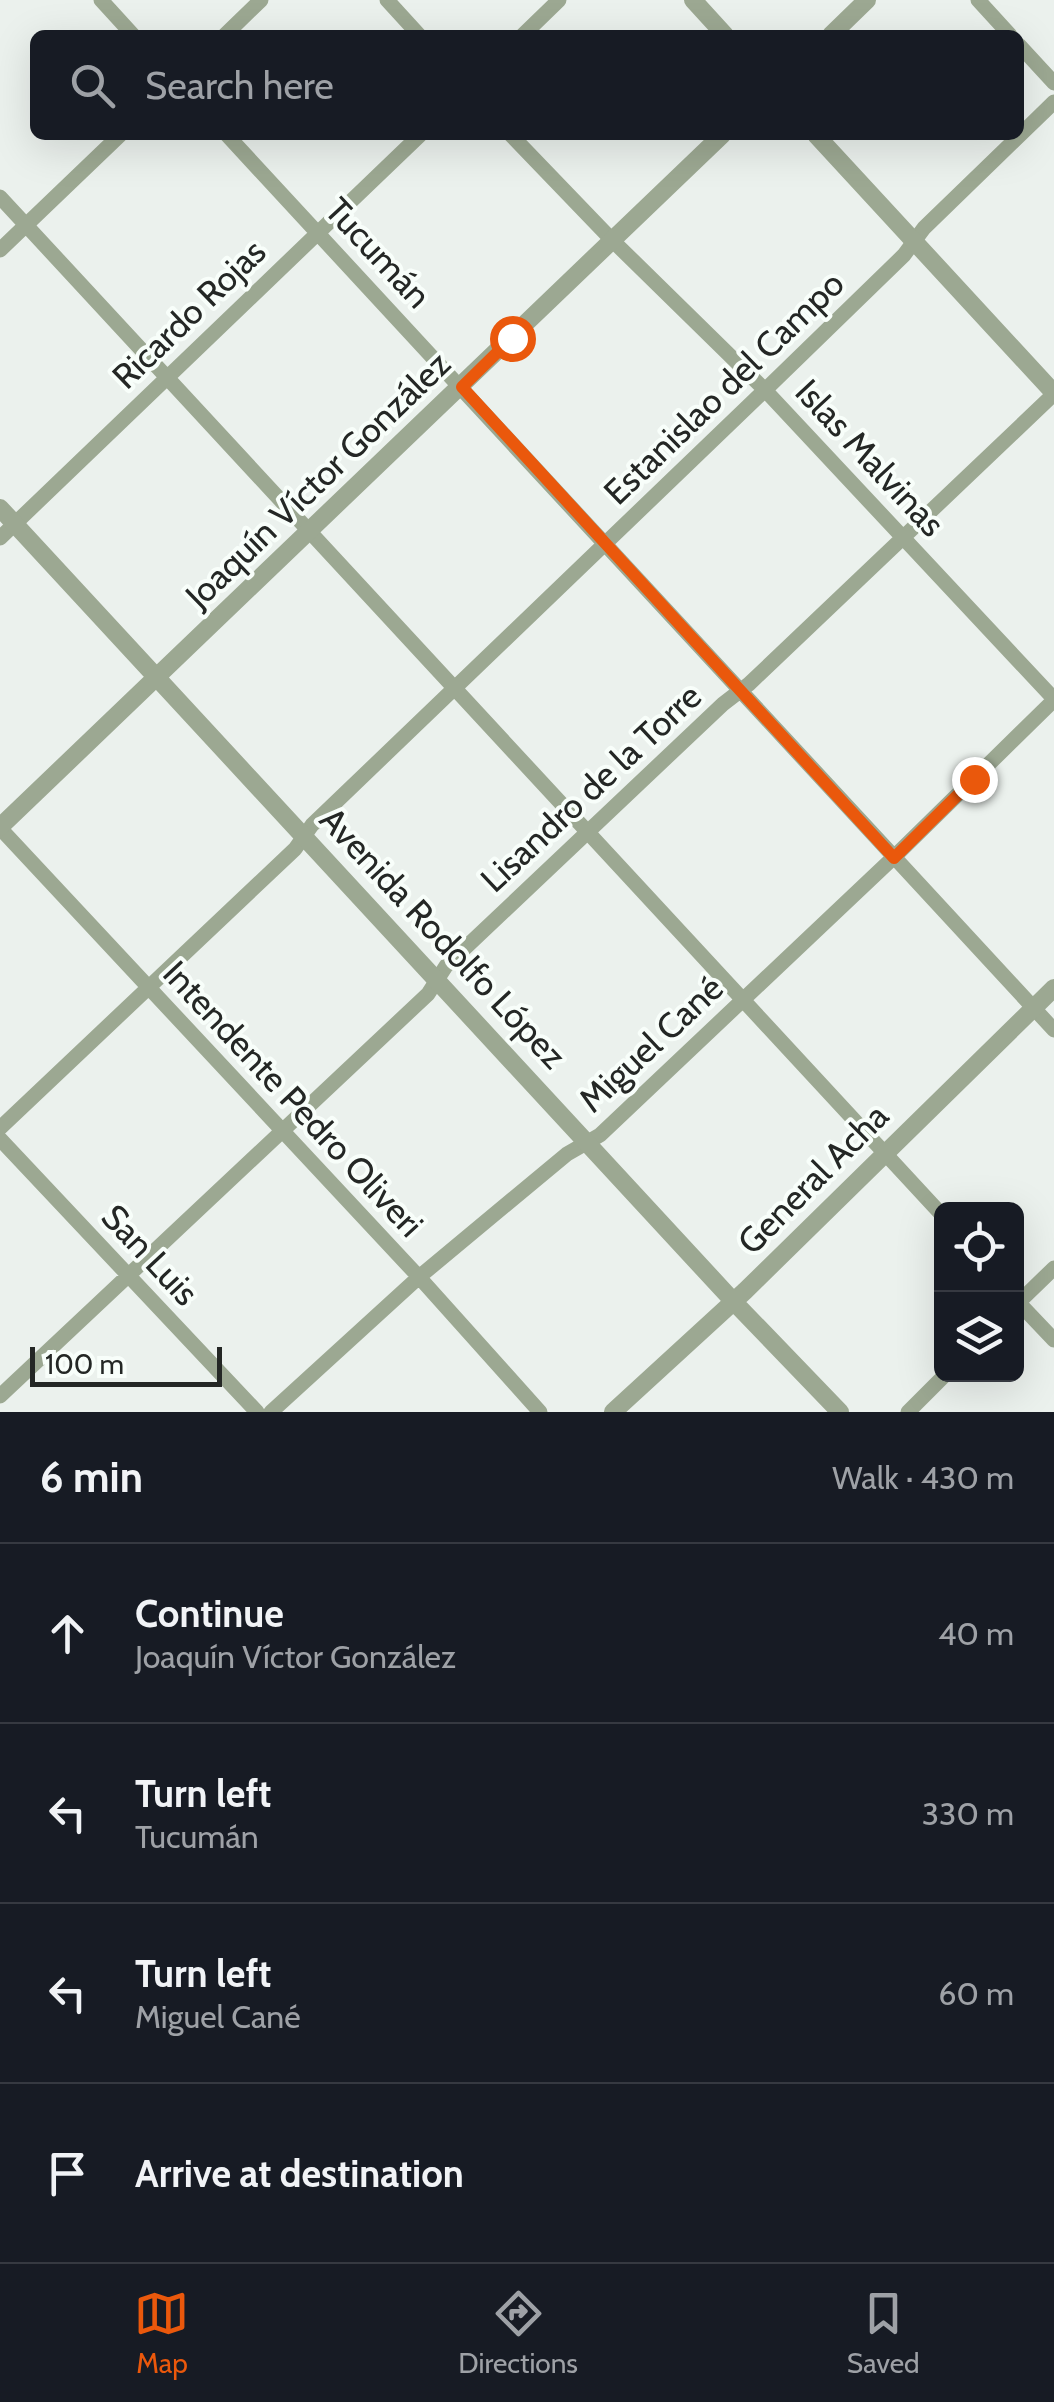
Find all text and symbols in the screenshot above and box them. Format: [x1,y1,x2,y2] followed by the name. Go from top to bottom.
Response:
[30,30,1024,140] search box
[65,58,120,113] icon: search
[145,62,334,109] text: Search here
[317,189,440,317] street label: Tucumán
[103,230,274,397] street label: Ricardo Rojas
[595,262,853,513] street label: Estanislao del Campo
[490,316,536,362] route start
[176,342,459,618] street label: Joaquín Víctor González
[787,370,954,545] street label: Islas Malvinas
[471,674,710,901] street label: Lisandro de la Torre
[952,757,998,803] route end
[311,798,576,1077] street label: Avenida Rodolfo López
[154,952,432,1246] street label: Intendente Pedro Oliveri
[570,966,732,1121] street label: Miguel Cané
[728,1094,897,1263] street label: General Acha
[93,1195,208,1314] street label: San Luis
[934,1202,1024,1382] map controls
[934,1202,1024,1292] button: locate
[934,1292,1024,1382] button: layers
[30,1342,222,1386] scale bar
[45,1347,124,1381] text: 100 m
[40,1451,143,1503] text: 6 min
[832,1458,1014,1497] text: Walk · 430 m
[135,1590,284,1637] text: Continue
[40,1606,95,1661] icon: ahead
[938,1614,1014,1653] text: 40 m
[135,1637,456,1676] text: Joaquín Víctor González
[135,1770,271,1817] text: Turn left
[40,1786,95,1841] icon: left
[922,1794,1014,1833] text: 330 m
[135,1817,259,1856] text: Tucumán
[135,1950,271,1997] text: Turn left
[40,1966,95,2021] icon: left
[938,1974,1014,2013] text: 60 m
[135,1997,301,2036] text: Miguel Cané
[40,2146,95,2201] icon: arrive
[135,2150,464,2197] text: Arrive at destination
[134,2286,189,2380] tab: Map
[458,2286,578,2380] tab: Directions
[847,2286,920,2380] tab: Saved

